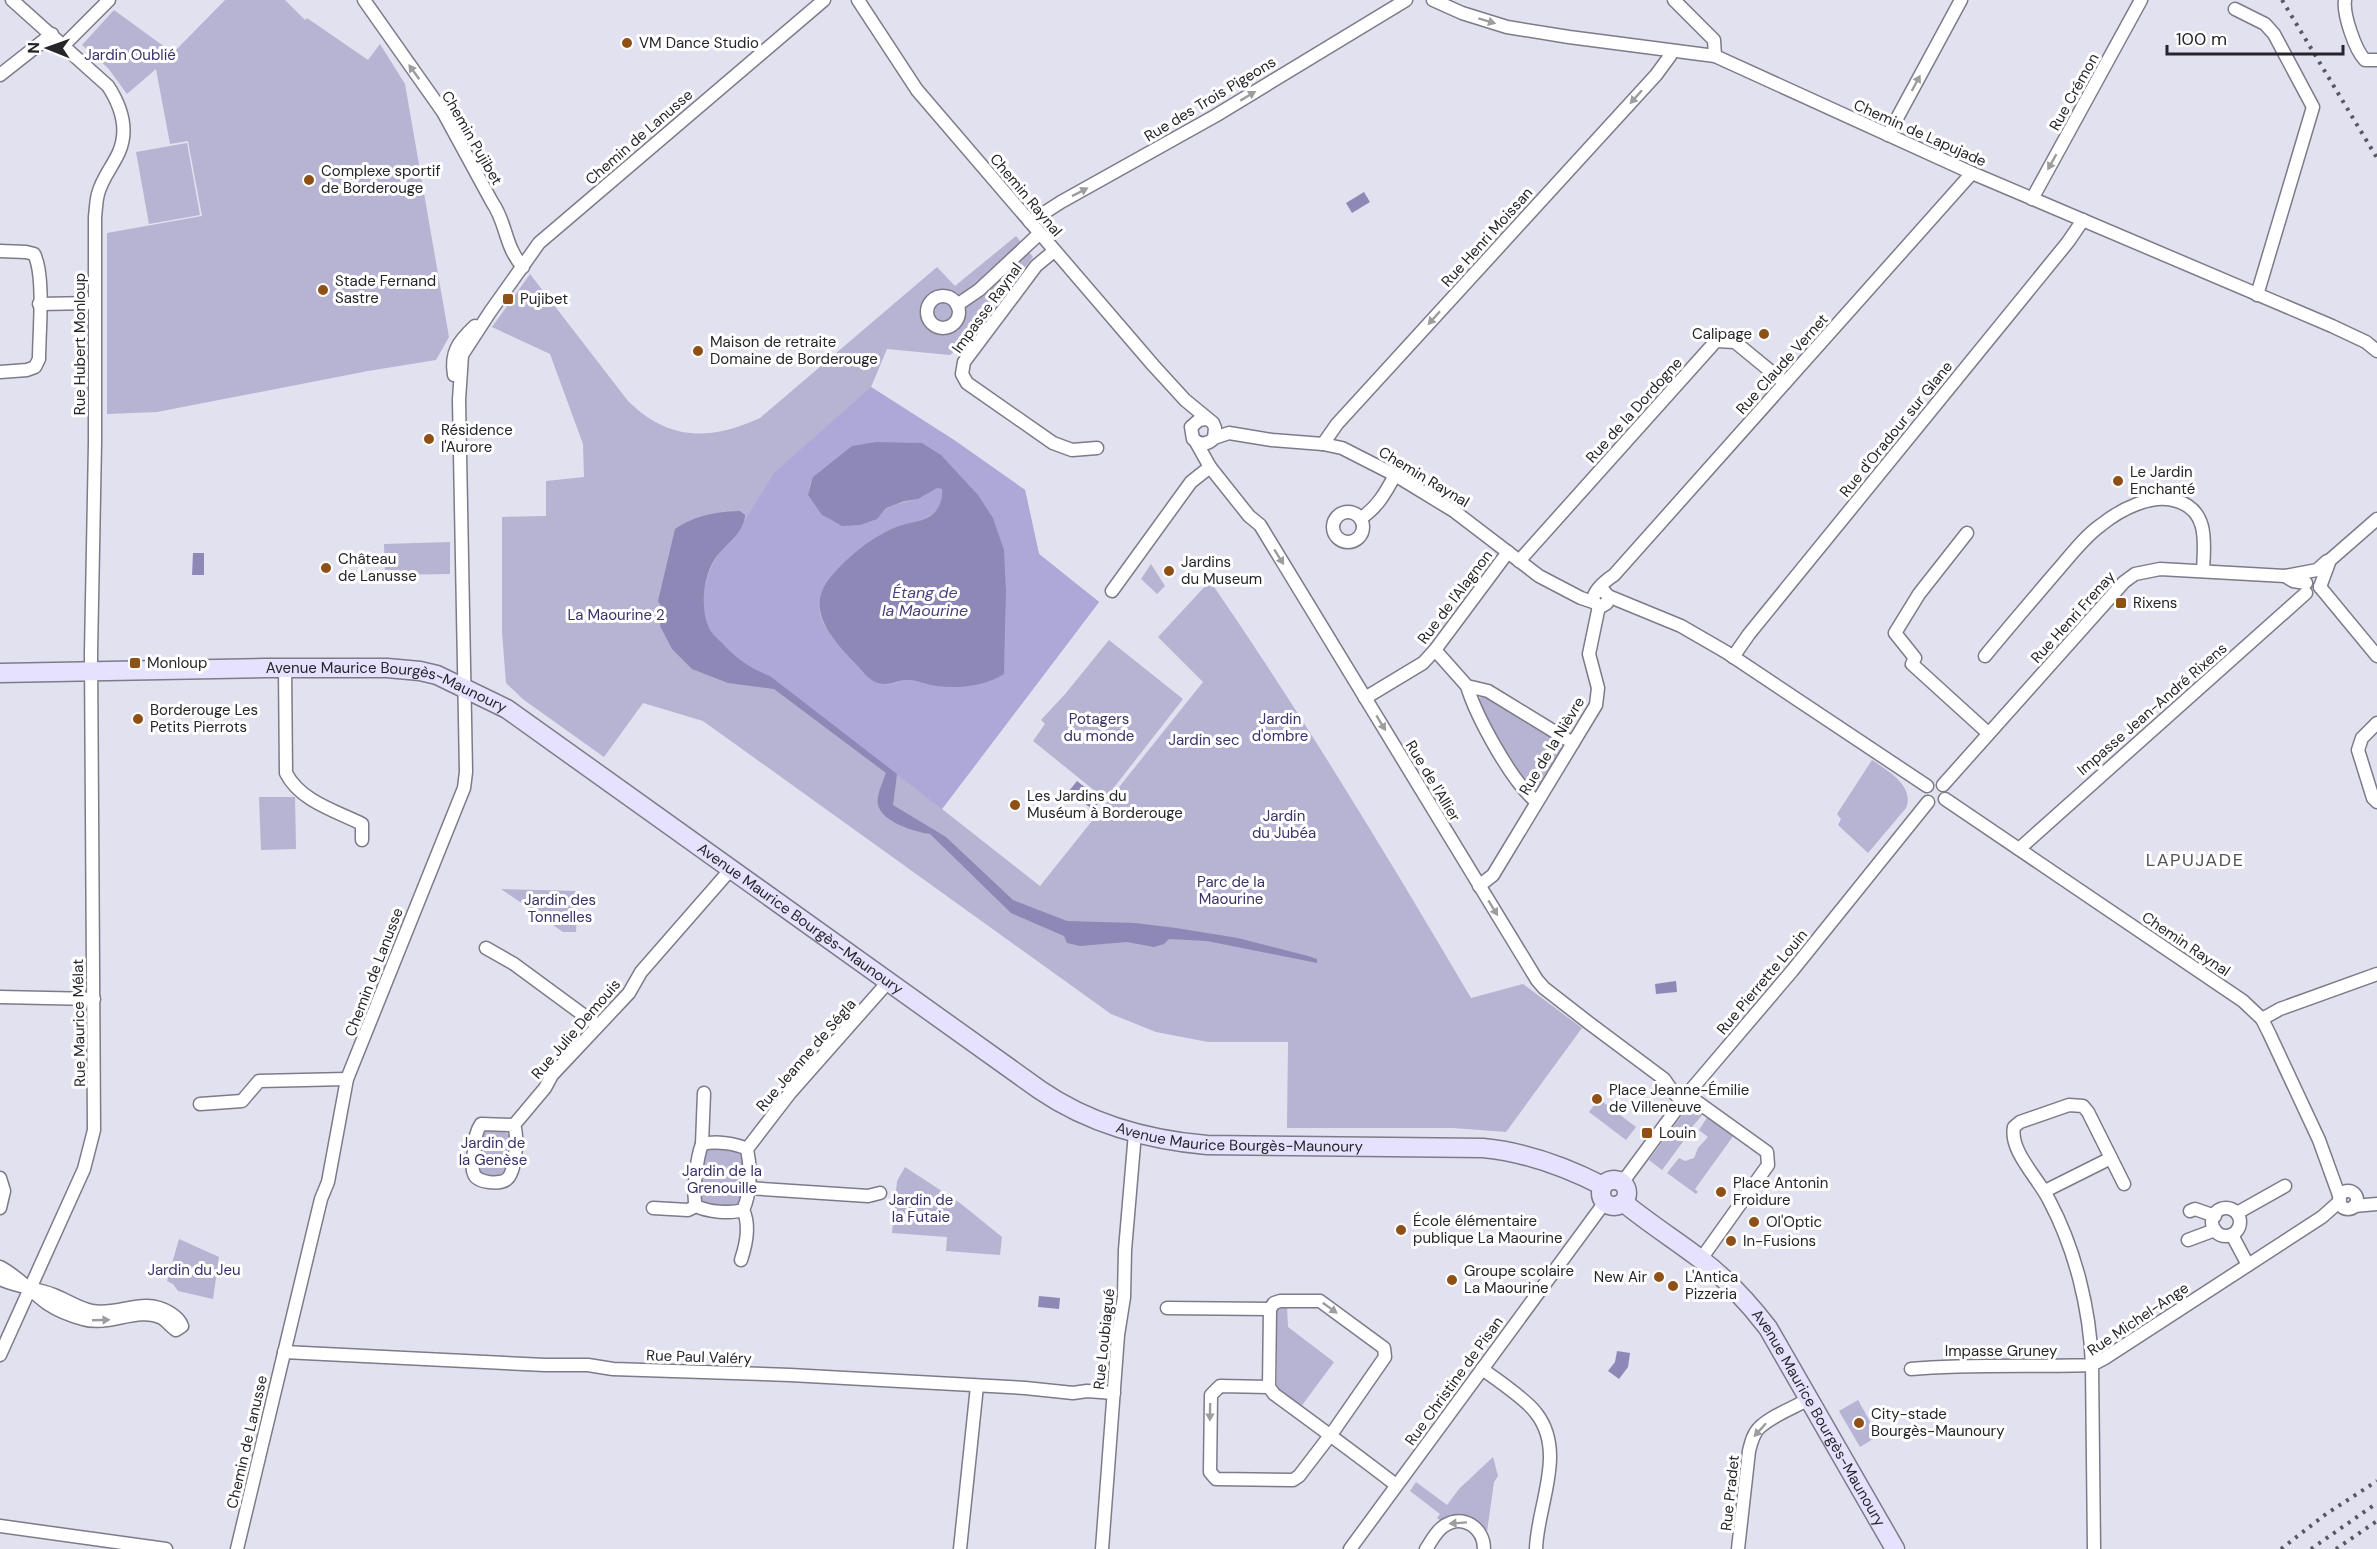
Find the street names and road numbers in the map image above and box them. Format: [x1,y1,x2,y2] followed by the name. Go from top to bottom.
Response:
[2045,50,2103,134] street label: Rue Crémon
[1140,52,1280,146] street label: Rue des Trois Pigeons
[581,85,697,189] street label: Chemin de Lanusse
[437,87,507,189] street label: Chemin Pujibet
[1851,95,1989,171] street label: Chemin de Lapujade
[985,149,1067,241] street label: Chemin Raynal
[1437,183,1537,291] street label: Rue Henri Moissan
[947,259,1027,357] street label: Impasse Raynal
[70,273,90,415] street label: Rue Hubert Monloup
[1732,309,1833,419] street label: Rue Claude Vernet
[1581,353,1687,467] street label: Rue de la Dordogne
[1835,357,1957,501] street label: Rue d'Oradour sur Glane
[1375,442,1473,512] street label: Chemin Raynal
[1413,546,1497,648] street label: Rue de l'Alagnon
[2026,566,2120,667] street label: Rue Henri Frenay
[2073,638,2231,780] street label: Impasse Jean-André Rixens
[266,658,511,718] street label: Avenue Maurice Bourgès-Maunoury
[1515,693,1589,799] street label: Rue de la Nièvre
[1401,737,1465,826] street label: Rue de l'Allier
[693,838,908,999] street label: Avenue Maurice Bourgès-Maunoury
[340,905,408,1039] street label: Chemin de Lanusse
[2138,907,2234,981] street label: Chemin Raynal
[1712,925,1812,1039] street label: Rue Pierrette Louin
[68,959,90,1087] street label: Rue Maurice Mélat
[527,975,625,1083] street label: Rue Julie Demouis
[752,995,860,1115] street label: Rue Jeanne de Ségla
[1113,1118,1364,1157] street label: Avenue Maurice Bourgès-Maunoury
[2083,1278,2193,1360] street label: Rue Michel-Ange
[1089,1287,1119,1391] street label: Rue Loubiagué
[1747,1305,1890,1531] street label: Avenue Maurice Bourgès-Maunoury
[1400,1312,1508,1450] street label: Rue Christine de Pisan
[1945,1341,2058,1361] street label: Impasse Gruney
[646,1345,753,1369] street label: Rue Paul Valéry
[222,1373,272,1511] street label: Chemin de Lanusse
[1716,1454,1744,1532] street label: Rue Pradet

